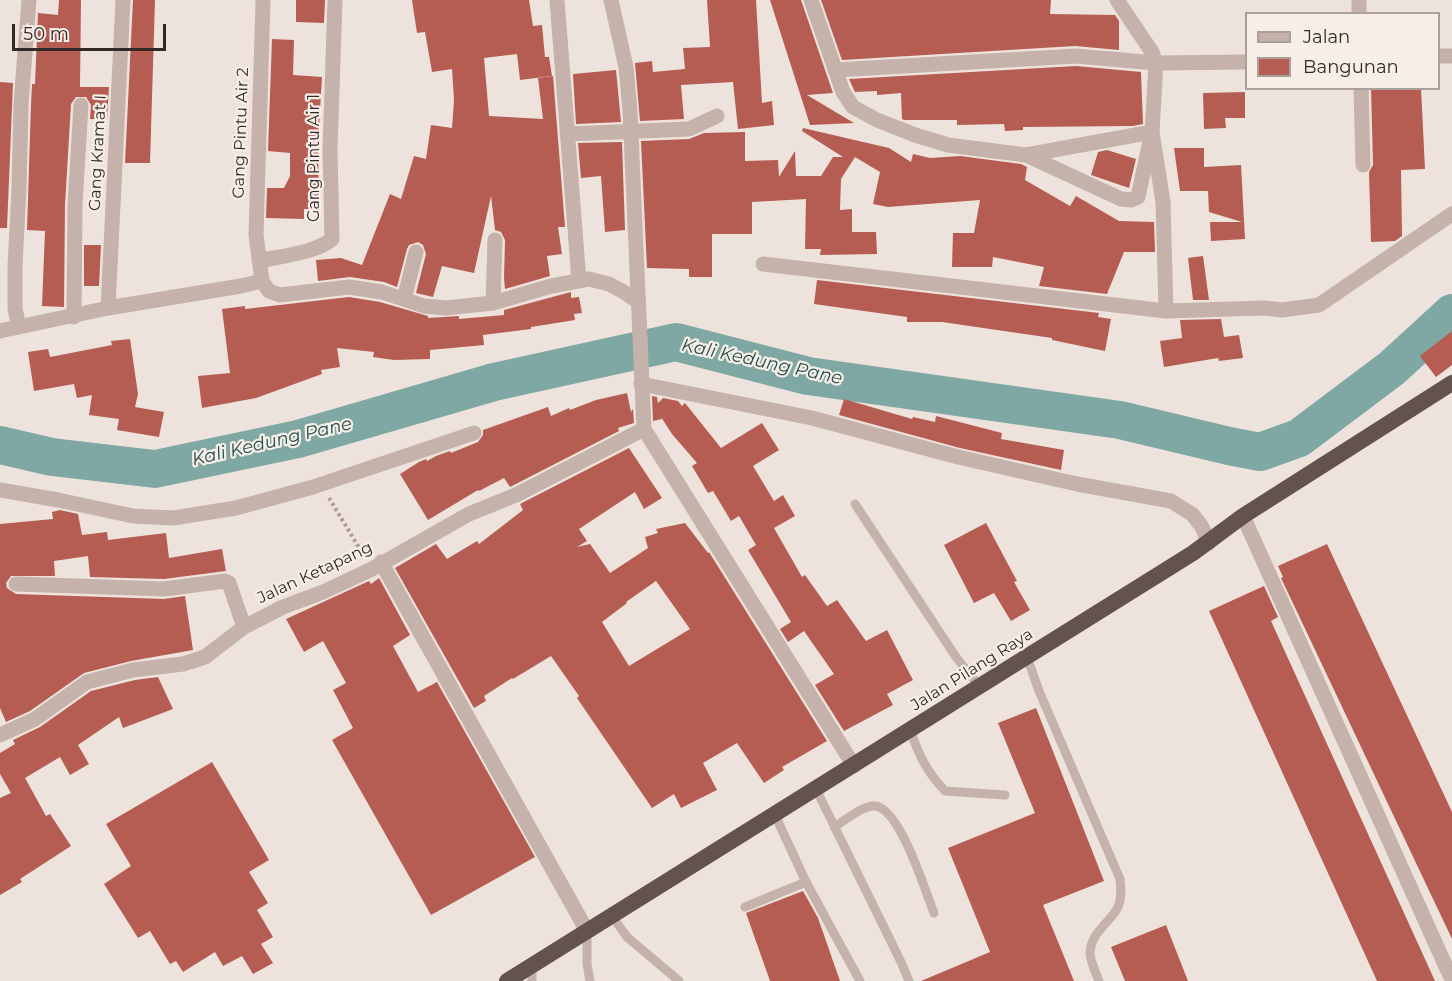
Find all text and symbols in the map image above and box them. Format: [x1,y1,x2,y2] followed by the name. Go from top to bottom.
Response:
[15,12,170,50] scale bar
[1245,12,1440,90] legend
[23,23,69,45] text: 50 m
[1303,26,1350,48] text: Jalan
[1303,56,1399,78] text: Bangunan
[229,67,253,199] street label: Gang Pintu Air 2
[304,94,324,222] street label: Gang Pintu Air 1
[85,95,111,211] street label: Gang Kramat I
[680,334,844,390] water label: Kali Kedung Pane
[190,413,354,471] water label: Kali Kedung Pane
[255,538,375,608] street label: Jalan Ketapang
[907,625,1037,715] street label: Jalan Pilang Raya

